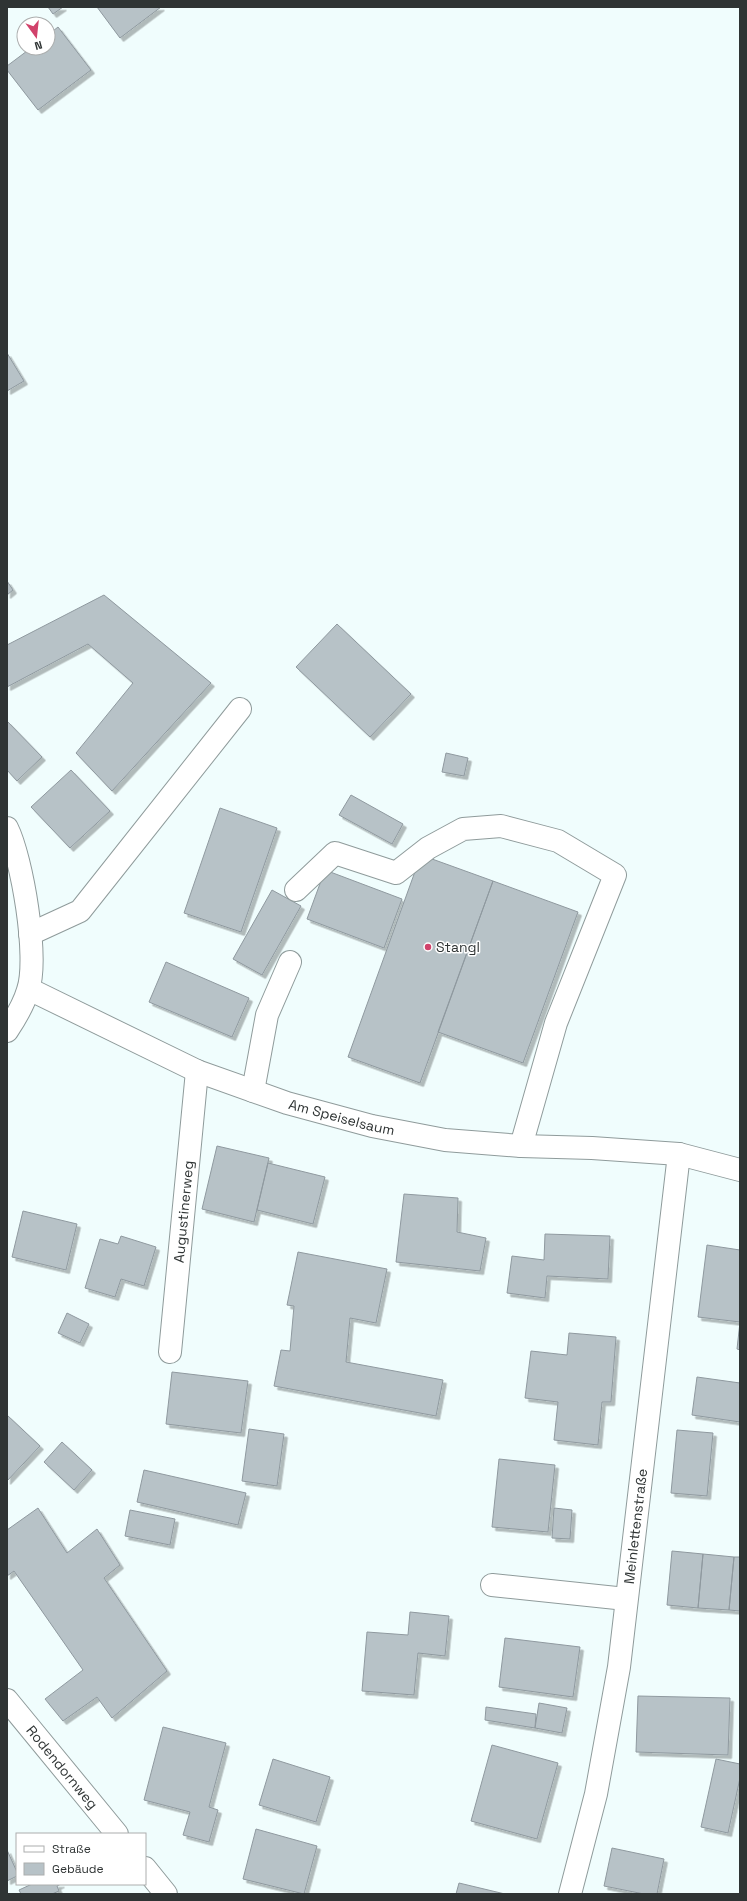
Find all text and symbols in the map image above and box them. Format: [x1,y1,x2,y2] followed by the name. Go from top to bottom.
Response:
[16,16,56,56] north arrow
[33,38,44,53] text: N
[436,938,480,956] place label: Stangl
[423,942,433,952] marker: Stangl
[287,1095,396,1139] street label: Am Speiselsaum
[170,1160,197,1264] street label: Augustinerweg
[620,1468,651,1585] street label: Meinlettenstraße
[22,1722,102,1813] street label: Rodendornweg
[16,1833,146,1885] legend
[52,1841,91,1857] text: Straße
[52,1861,104,1877] text: Gebäude

